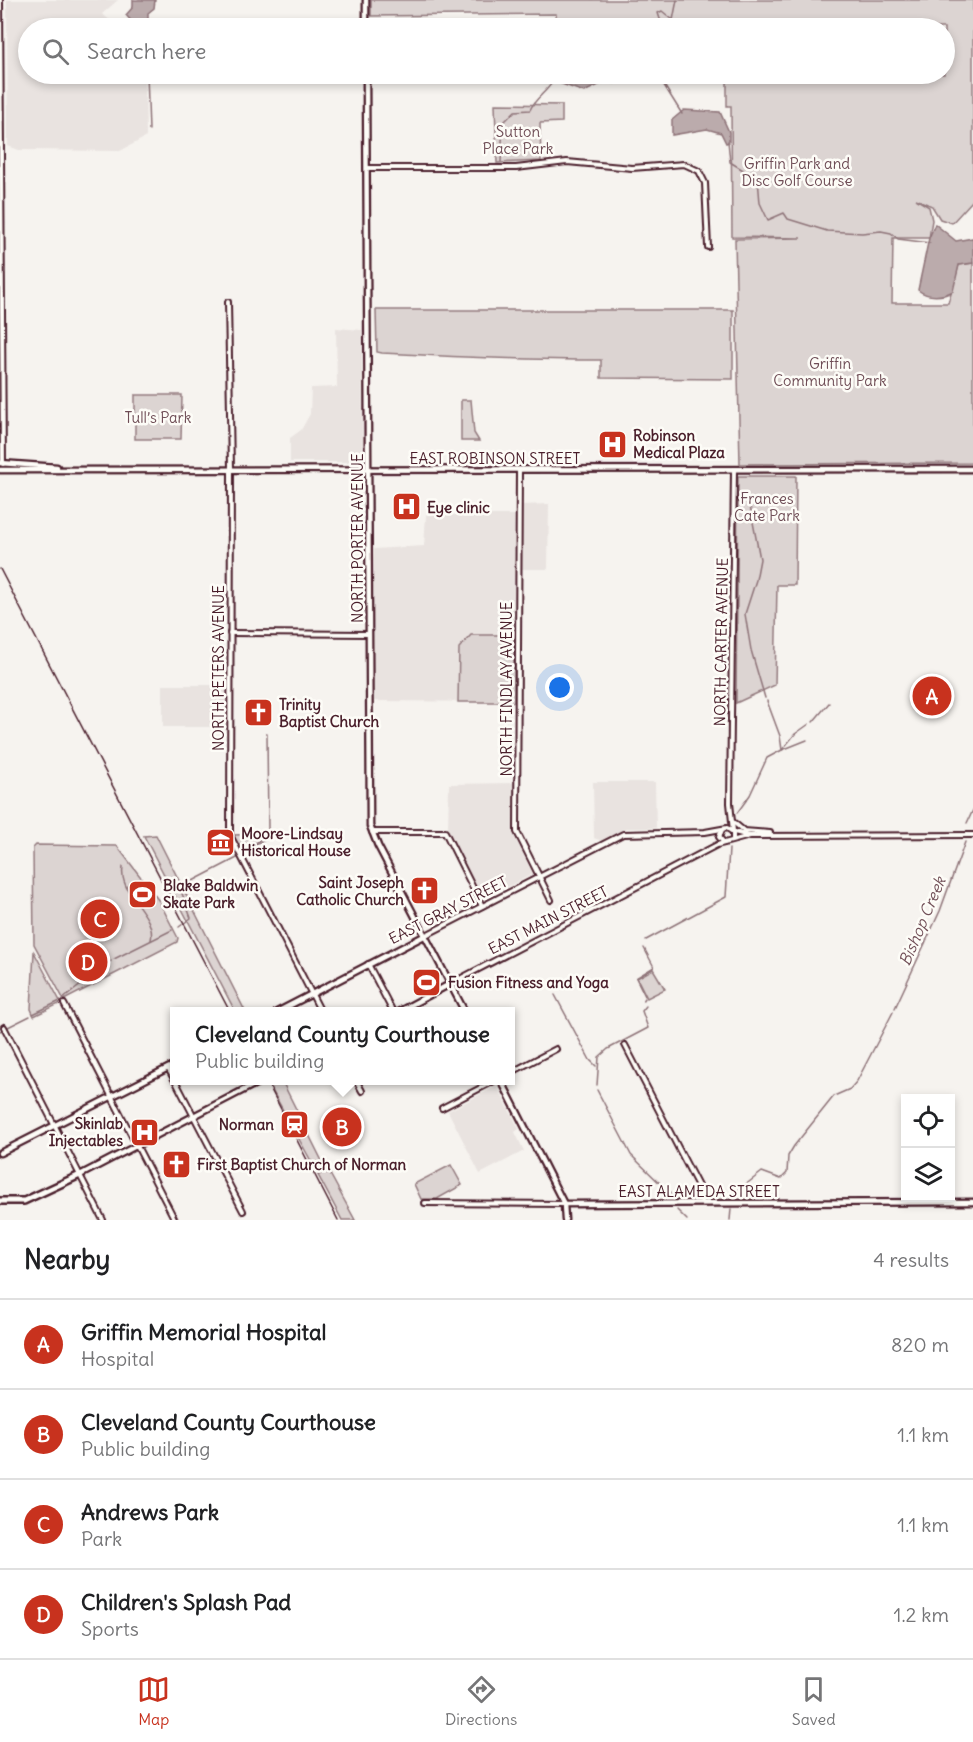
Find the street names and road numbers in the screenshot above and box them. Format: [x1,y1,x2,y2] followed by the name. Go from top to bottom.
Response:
[410,449,581,468] street label: EAST ROBINSON STREET
[348,453,367,623] street label: NORTH PORTER AVENUE
[710,557,732,726] street label: NORTH CARTER AVENUE
[209,585,228,751] street label: NORTH PETERS AVENUE
[497,601,516,777] street label: NORTH FINDLAY AVENUE
[386,872,511,948] street label: EAST GRAY STREET
[485,882,611,958] street label: EAST MAIN STREET
[618,1182,780,1201] street label: EAST ALAMEDA STREET

